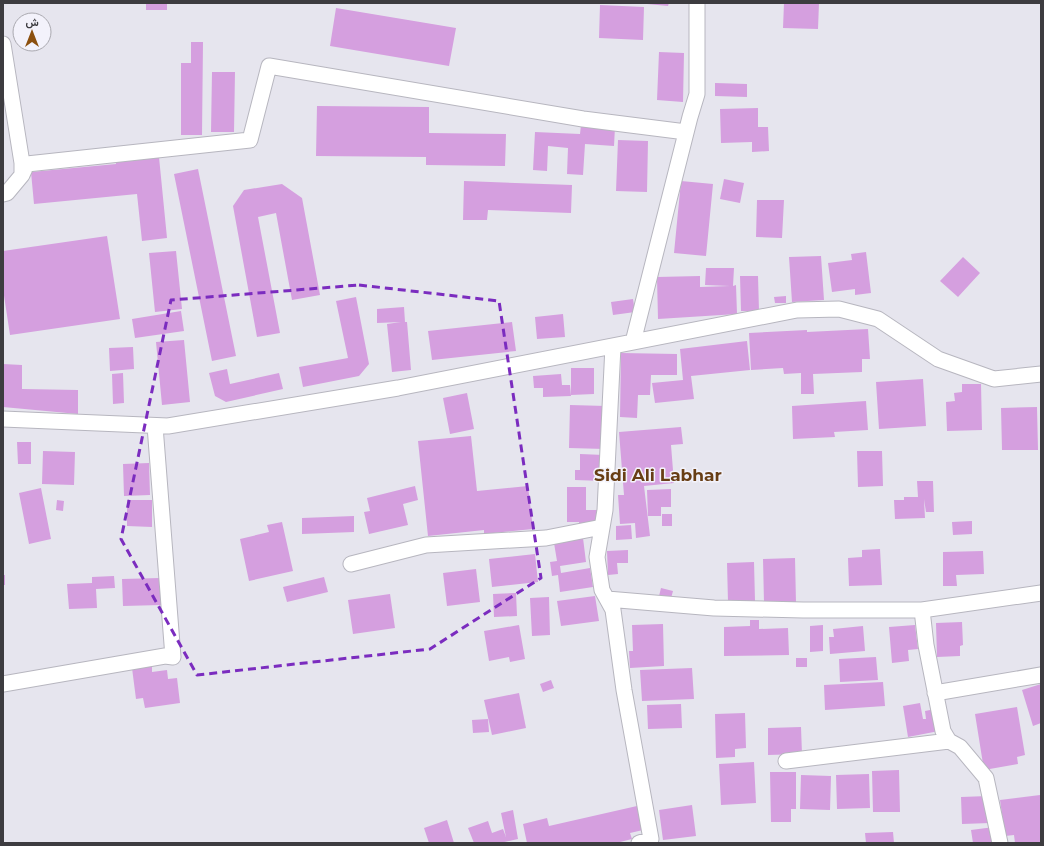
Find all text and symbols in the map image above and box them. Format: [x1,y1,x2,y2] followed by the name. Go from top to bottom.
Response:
[12,12,52,52] north arrow
[25,15,39,29] text: ش
[594,465,722,485] district label: Sidi Ali Labhar

